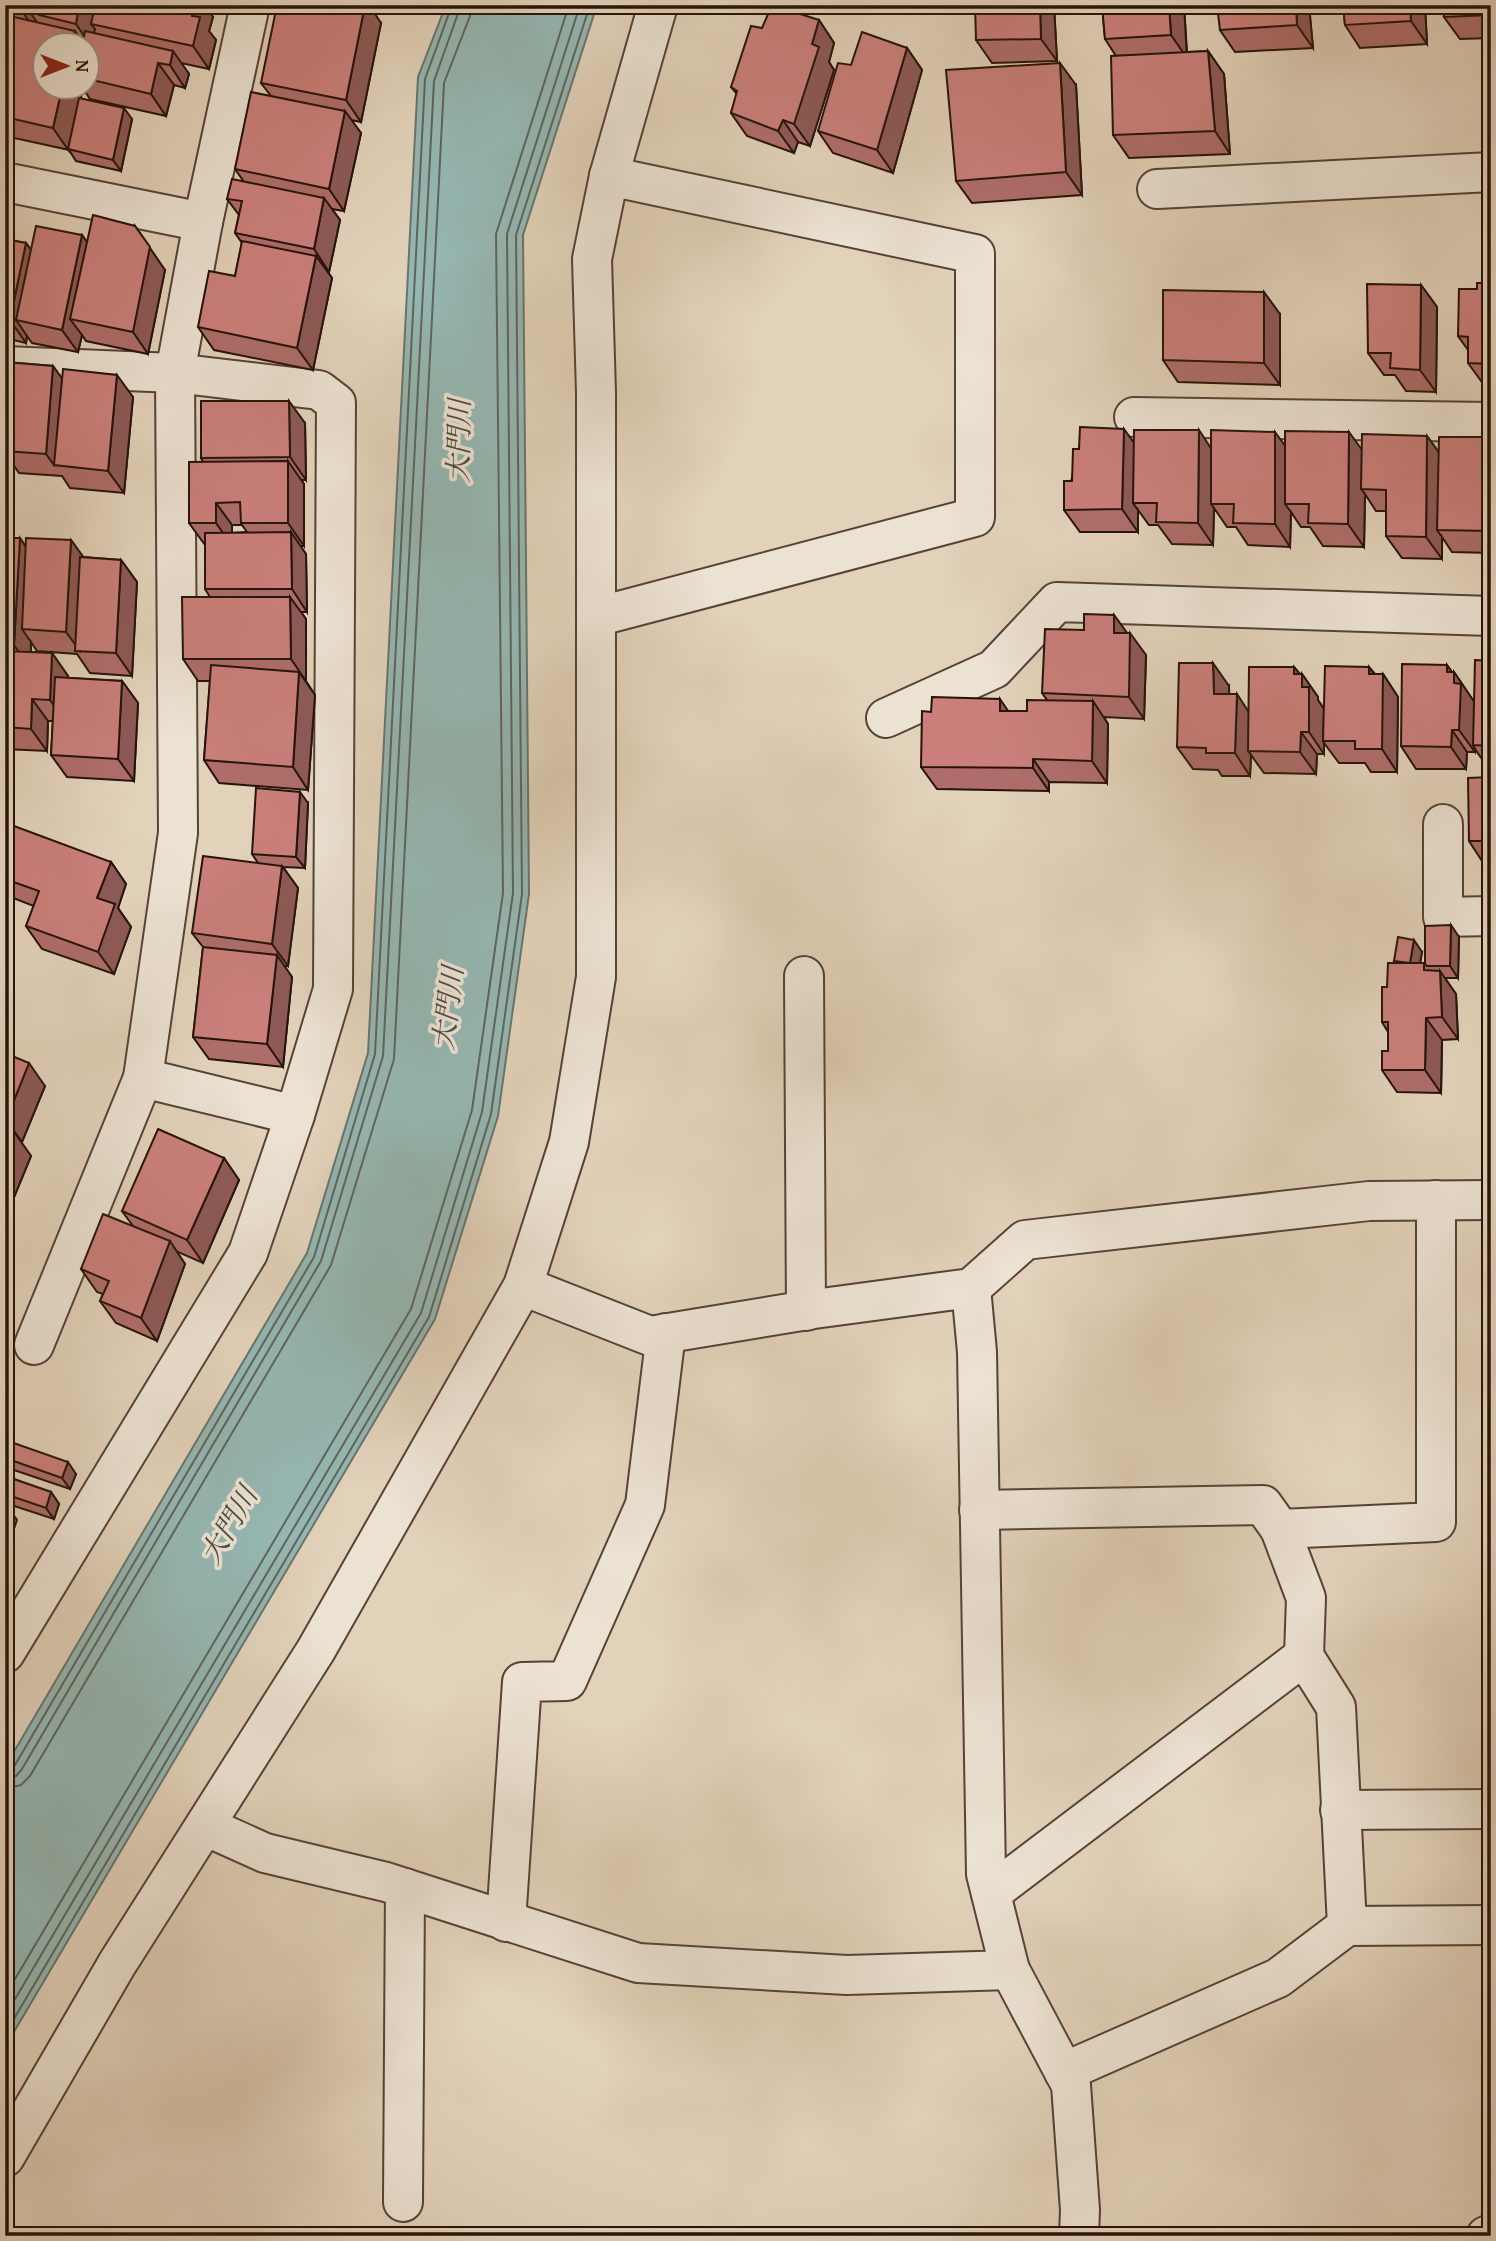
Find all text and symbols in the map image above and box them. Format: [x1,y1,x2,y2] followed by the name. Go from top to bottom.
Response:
[32,32,102,102] north arrow
[69,60,97,73] text: N
[437,396,479,483] water label: 大門川
[422,961,473,1052] water label: 大門川
[189,1476,268,1572] water label: 大門川

